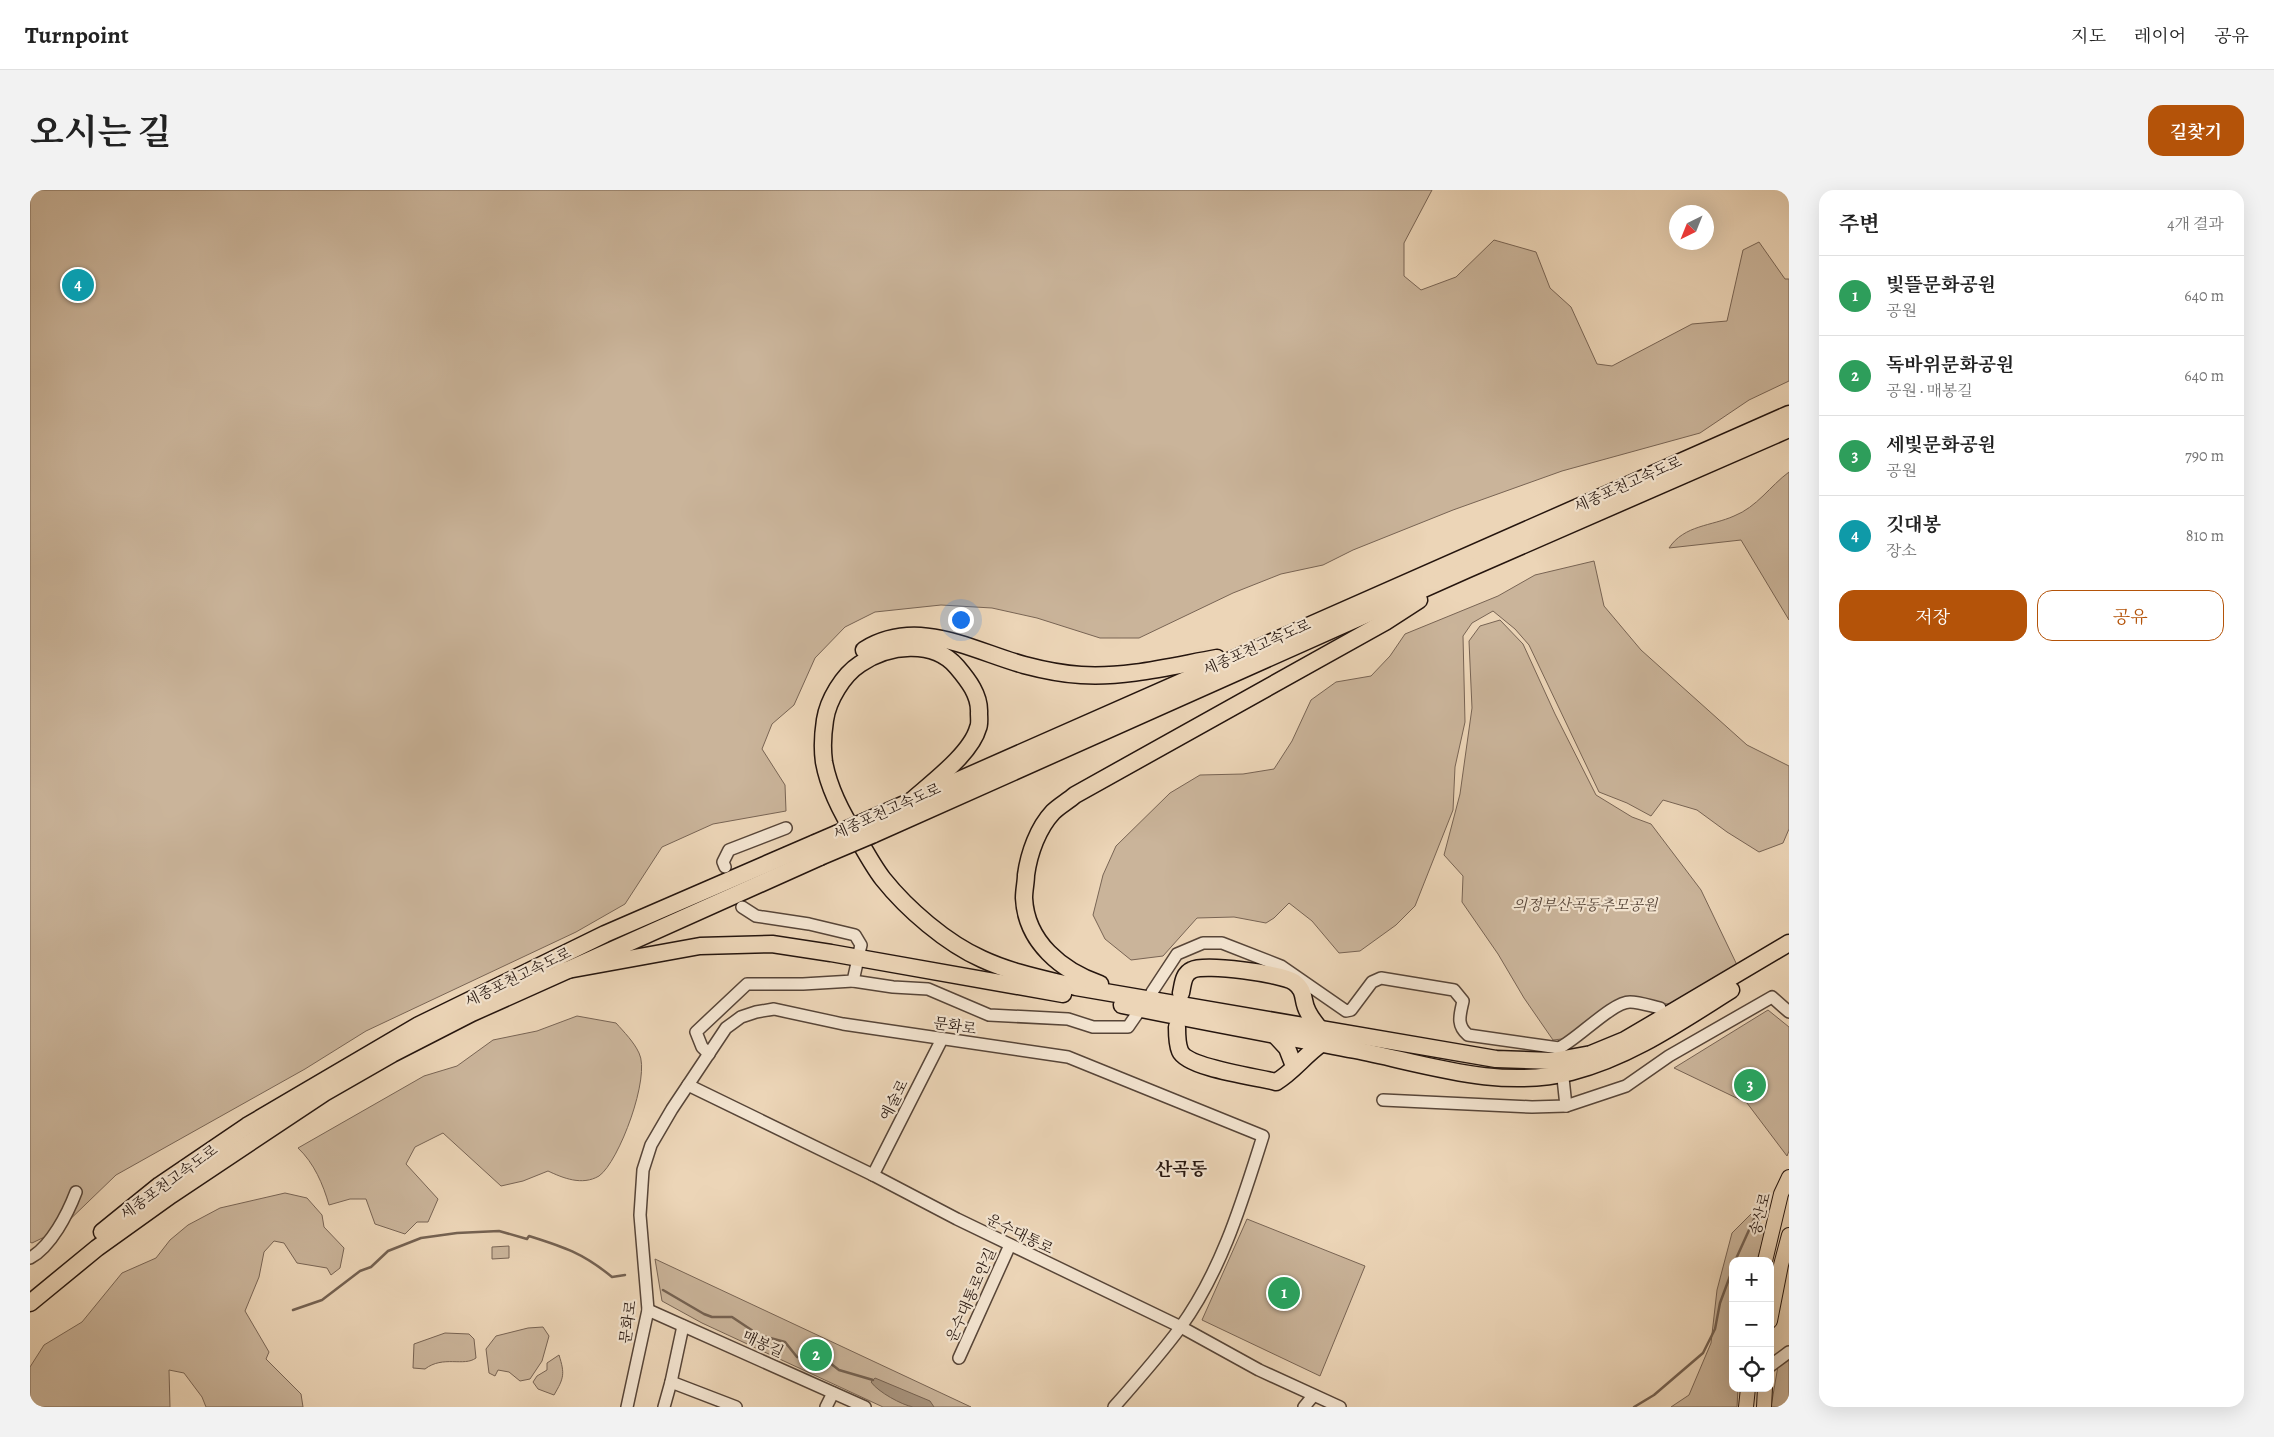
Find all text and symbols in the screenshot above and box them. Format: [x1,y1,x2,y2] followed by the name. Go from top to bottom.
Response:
[25,19,129,51] text: Turnpoint
[2071,24,2106,48] text: 지도
[2134,24,2186,48] text: 레이어
[2214,24,2249,48] text: 공유
[2148,105,2244,156] button: 길찾기
[30,108,171,156] text: 오시는 길
[1669,205,1714,250] north arrow
[1839,210,1880,238] text: 주변
[2167,213,2224,235] text: 4개 결과
[62,266,94,304] pin: 4
[1886,272,1996,298] text: 빛뜰문화공원
[1852,285,1858,307] text: 1
[2184,285,2224,307] text: 640 m
[1886,300,1917,322] text: 공원
[1886,352,2014,378] text: 독바위문화공원
[1851,365,1859,387] text: 2
[2184,365,2224,387] text: 640 m
[1886,380,1973,402] text: 공원 · 매봉길
[1886,432,1996,458] text: 세빛문화공원
[1852,445,1858,467] text: 3
[2185,445,2224,467] text: 790 m
[1571,451,1685,517] street label: 세종포천고속도로
[1886,460,1917,482] text: 공원
[1886,512,1941,538] text: 깃대봉
[1851,525,1859,547] text: 4
[2186,525,2224,547] text: 810 m
[1886,540,1917,562] text: 장소
[1839,590,2027,641] button: 저장
[2037,590,2224,641] button: 공유
[948,607,974,633] your location
[1200,614,1314,680] street label: 세종포천고속도로
[830,778,944,844] street label: 세종포천고속도로
[1513,895,1659,915] park label: 의정부산곡동추모공원
[462,942,575,1011] street label: 세종포천고속도로
[932,1013,979,1039] street label: 문화로
[1734,1066,1766,1104] pin: 3
[875,1076,913,1124] street label: 예술로
[116,1140,222,1224] street label: 세종포천고속도로
[1155,1157,1208,1181] district label: 산곡동
[1745,1190,1775,1238] street label: 송산로
[983,1209,1057,1259] street label: 운수대통로
[941,1245,1001,1345] street label: 운수대통로안길
[1729,1257,1774,1392] map controls
[1729,1257,1774,1302] button: +
[1268,1274,1300,1312] pin: 1
[615,1299,641,1345] street label: 문화로
[1729,1302,1774,1347] button: −
[739,1326,787,1362] street label: 매봉길
[800,1336,832,1374] pin: 2
[1729,1347,1774,1392] button: locate

